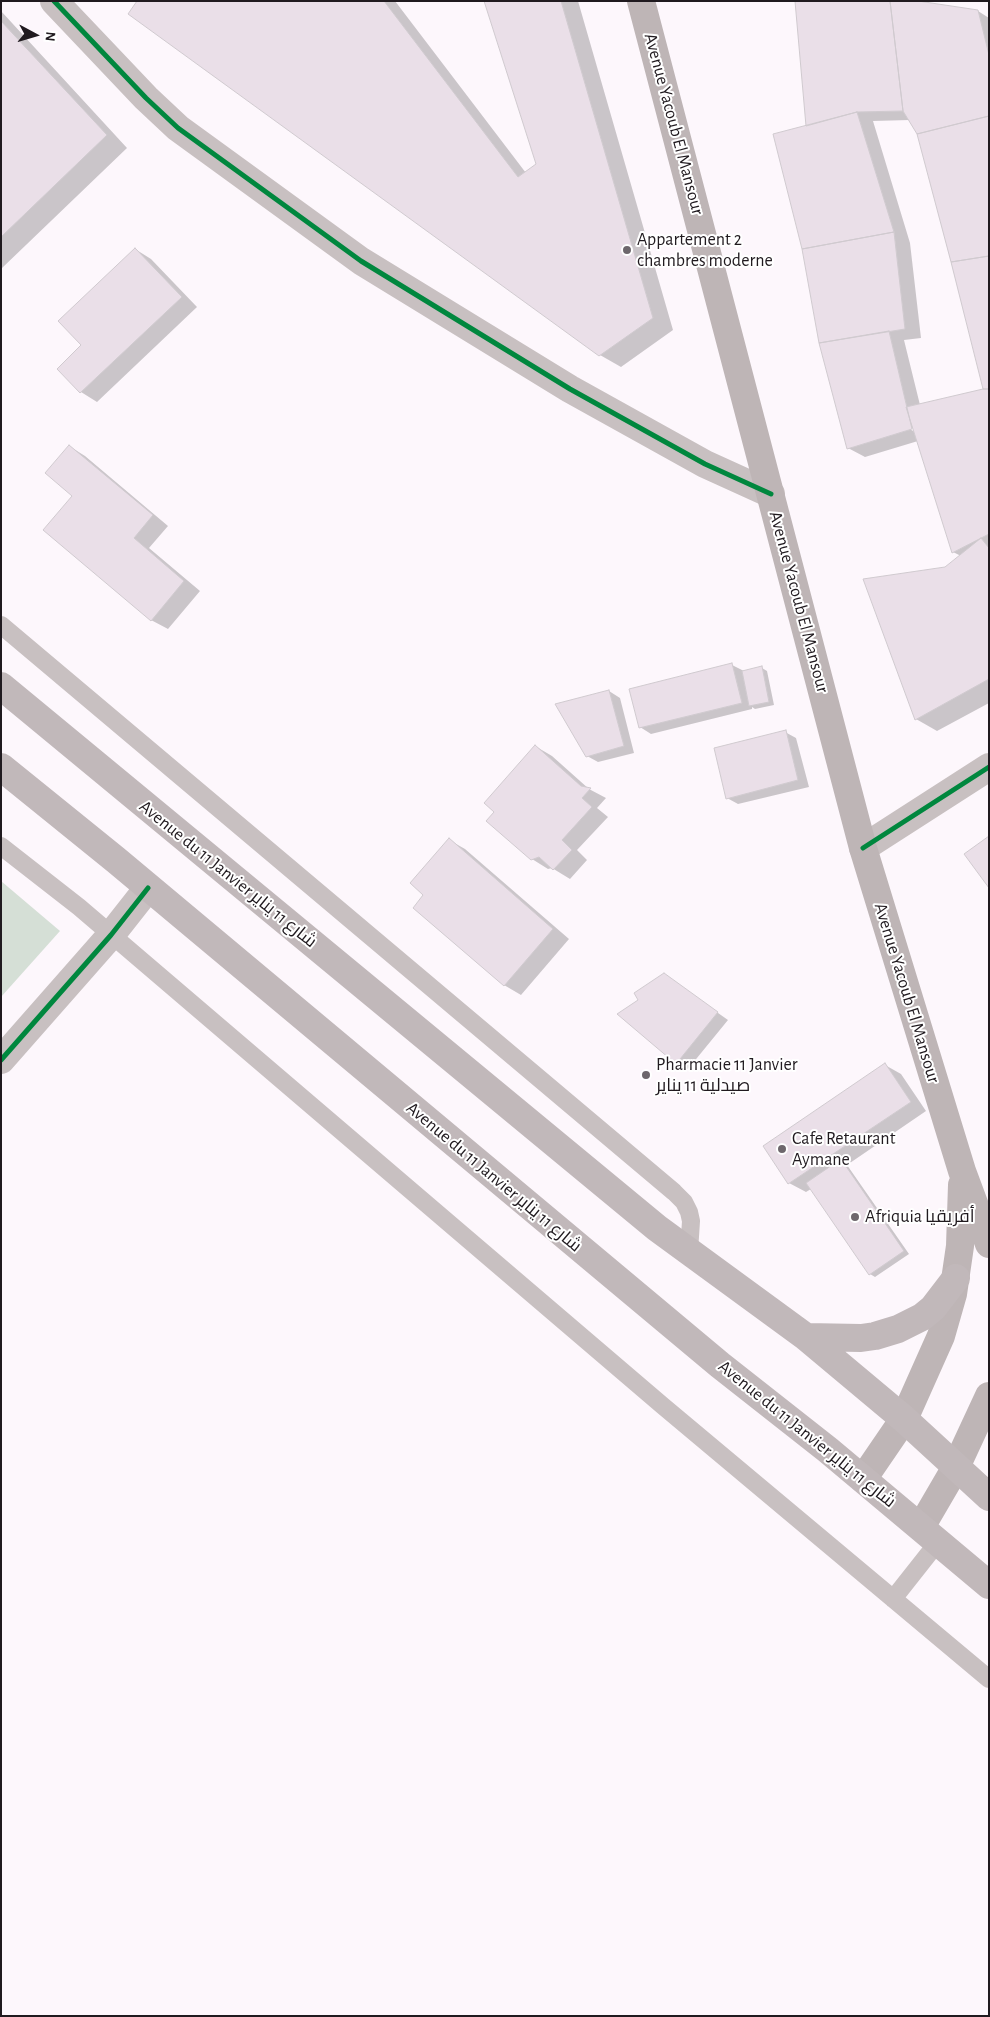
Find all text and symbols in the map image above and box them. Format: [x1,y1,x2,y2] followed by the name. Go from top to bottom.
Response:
[10,10,60,60] north arrow
[42,31,57,42] text: N
[639,31,709,217] street label: Avenue Yacoub El Mansour
[637,229,773,272] place label: Appartement 2 chambres moderne
[621,244,633,256] marker: Appartement 2 chambres moderne
[764,509,834,695] street label: Avenue Yacoub El Mansour
[135,796,321,952] street label: Avenue du 11 Janvier شارع 11 يناير
[869,900,945,1086] street label: Avenue Yacoub El Mansour
[656,1054,798,1096] place label: Pharmacie 11 Janvier صيدلية 11 يناير
[640,1069,652,1081] marker: Pharmacie 11 Janvier صيدلية 11 يناير
[402,1097,586,1257] street label: Avenue du 11 Janvier شارع 11 يناير
[792,1128,895,1170] place label: Cafe Retaurant Aymane
[776,1143,788,1155] marker: Cafe Retaurant Aymane
[865,1206,975,1228] place label: Afriquia أفريقيا
[849,1211,861,1223] marker: Afriquia أفريقيا
[714,1356,900,1512] street label: Avenue du 11 Janvier شارع 11 يناير

